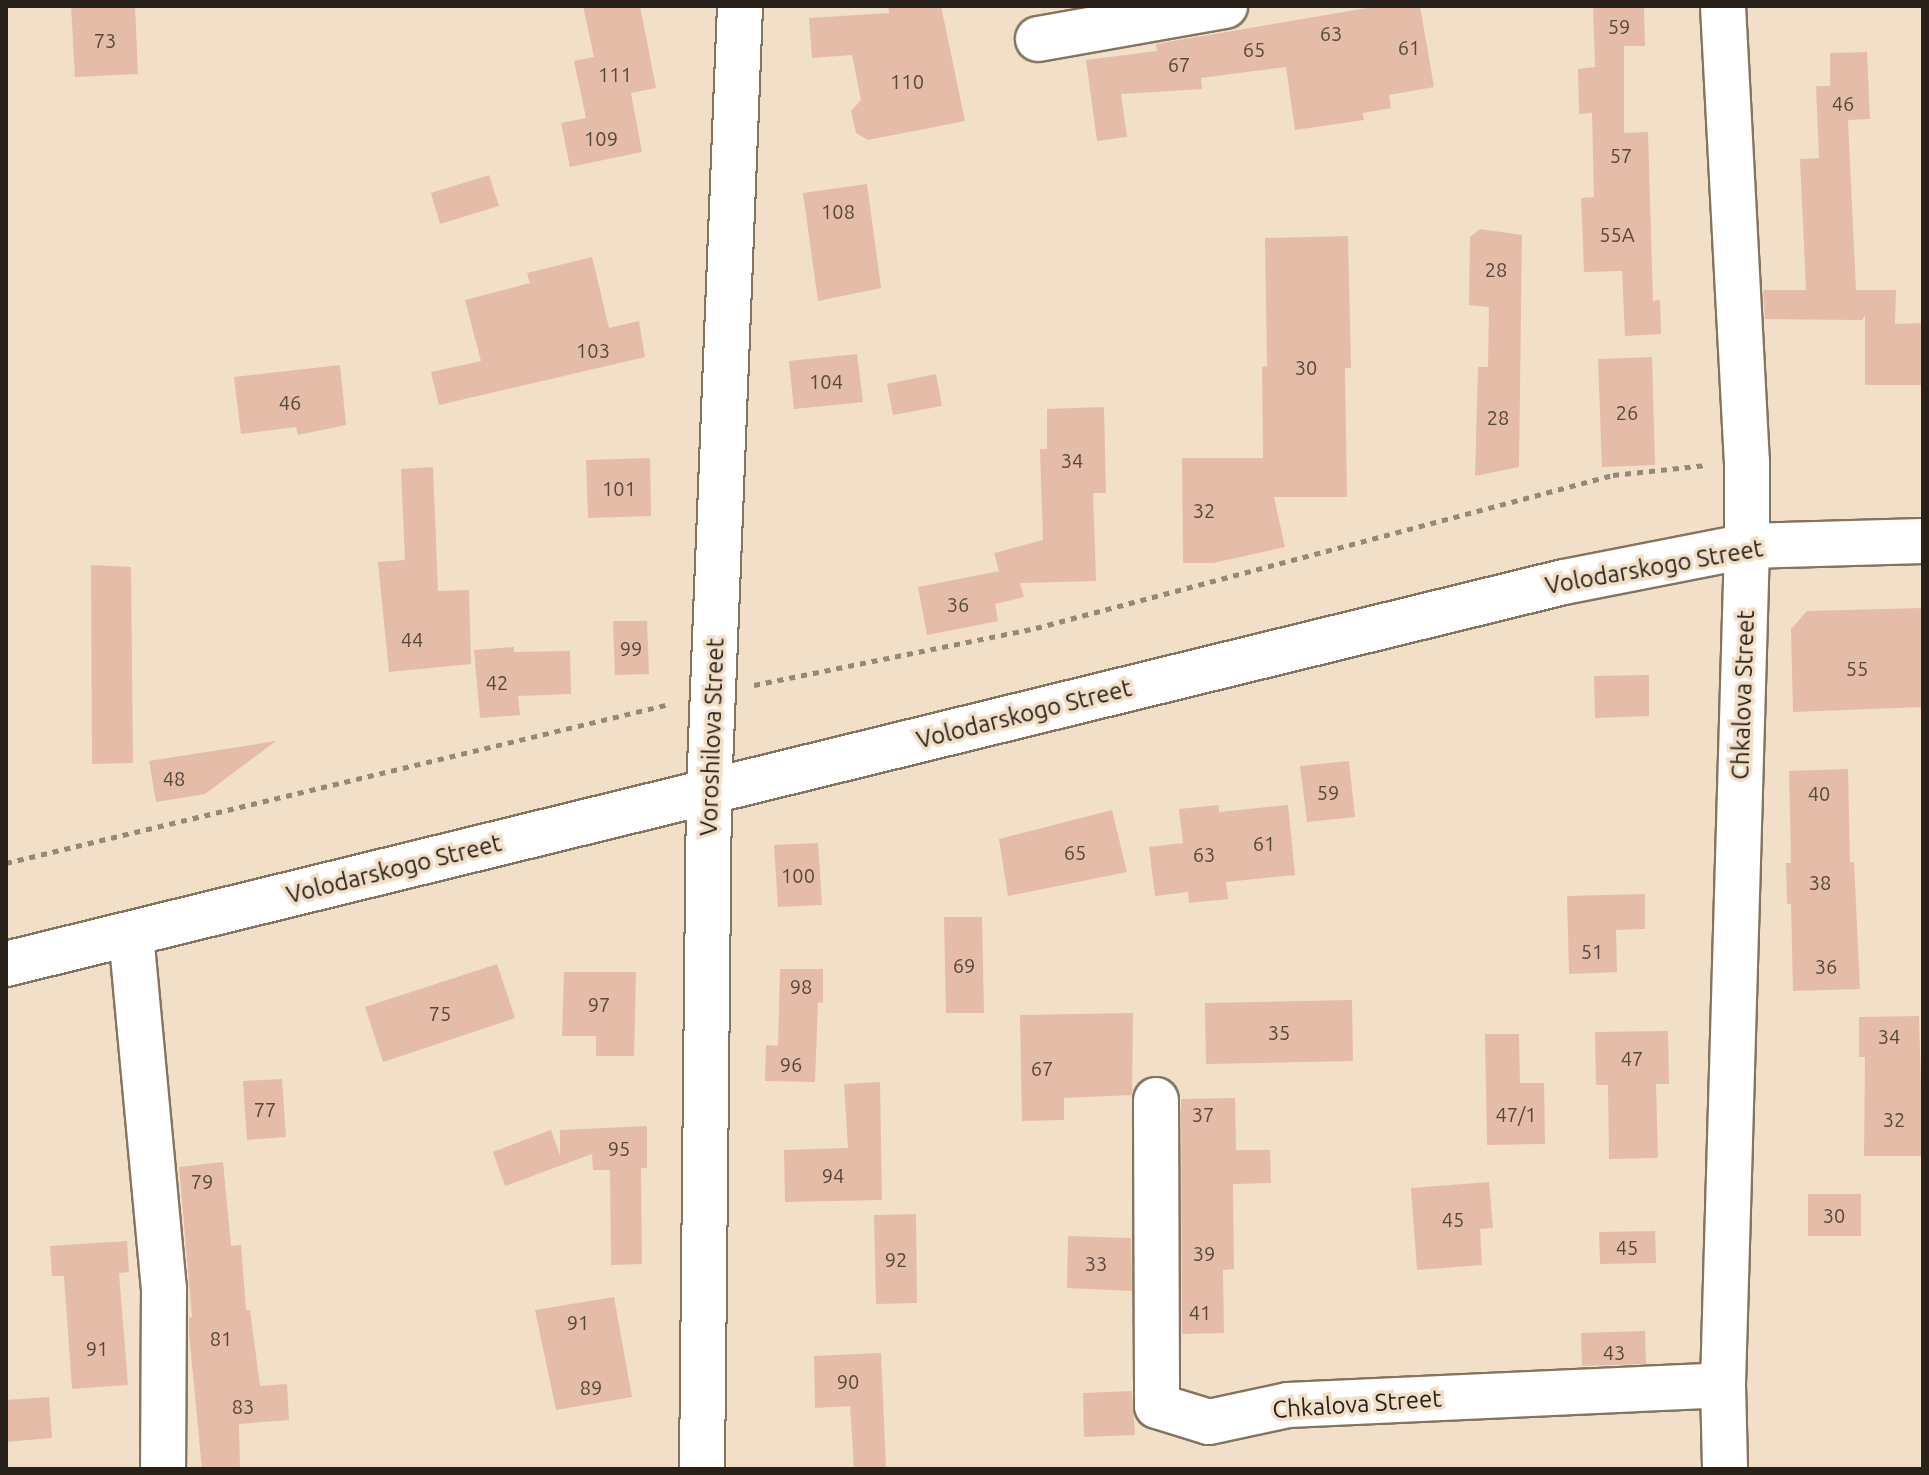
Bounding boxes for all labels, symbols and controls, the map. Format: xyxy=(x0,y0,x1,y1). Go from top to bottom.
house number: 59 xyxy=(1608,14,1630,38)
house number: 63 xyxy=(1320,21,1342,45)
house number: 73 xyxy=(94,28,116,52)
house number: 61 xyxy=(1398,35,1420,59)
house number: 65 xyxy=(1243,37,1265,61)
house number: 67 xyxy=(1168,52,1190,76)
house number: 111 xyxy=(598,62,632,86)
house number: 110 xyxy=(890,69,924,93)
house number: 46 xyxy=(1832,91,1854,115)
house number: 109 xyxy=(584,126,618,150)
house number: 57 xyxy=(1610,143,1632,167)
house number: 108 xyxy=(821,199,855,223)
house number: 55А xyxy=(1599,222,1635,246)
house number: 28 xyxy=(1485,257,1507,281)
house number: 103 xyxy=(576,338,610,362)
house number: 30 xyxy=(1295,355,1317,379)
house number: 104 xyxy=(809,369,843,393)
house number: 46 xyxy=(279,390,301,414)
house number: 26 xyxy=(1616,400,1638,424)
house number: 28 xyxy=(1487,405,1509,429)
house number: 34 xyxy=(1061,448,1083,472)
house number: 101 xyxy=(602,476,636,500)
house number: 32 xyxy=(1193,498,1215,522)
street label: Volodarskogo Street xyxy=(1543,534,1765,600)
house number: 36 xyxy=(947,592,969,616)
street label: Chkalova Street xyxy=(1726,610,1760,780)
house number: 44 xyxy=(401,627,423,651)
house number: 99 xyxy=(620,636,642,660)
street label: Voroshilova Street xyxy=(694,637,730,837)
house number: 55 xyxy=(1846,656,1868,680)
house number: 42 xyxy=(486,670,508,694)
street label: Volodarskogo Street xyxy=(913,673,1135,755)
house number: 48 xyxy=(163,766,185,790)
house number: 59 xyxy=(1317,780,1339,804)
house number: 40 xyxy=(1808,781,1830,805)
street label: Volodarskogo Street xyxy=(283,828,505,910)
house number: 61 xyxy=(1253,831,1275,855)
house number: 65 xyxy=(1064,840,1086,864)
house number: 63 xyxy=(1193,842,1215,866)
house number: 100 xyxy=(781,863,815,887)
house number: 38 xyxy=(1809,870,1831,894)
house number: 51 xyxy=(1581,939,1603,963)
house number: 69 xyxy=(953,953,975,977)
house number: 36 xyxy=(1815,954,1837,978)
house number: 98 xyxy=(790,974,812,998)
house number: 97 xyxy=(588,992,610,1016)
house number: 75 xyxy=(429,1001,451,1025)
house number: 35 xyxy=(1268,1020,1290,1044)
house number: 34 xyxy=(1878,1024,1900,1048)
house number: 47 xyxy=(1621,1046,1643,1070)
house number: 96 xyxy=(780,1052,802,1076)
house number: 67 xyxy=(1031,1056,1053,1080)
house number: 77 xyxy=(254,1097,276,1121)
house number: 37 xyxy=(1192,1102,1214,1126)
house number: 47/1 xyxy=(1495,1102,1537,1126)
house number: 32 xyxy=(1883,1107,1905,1131)
house number: 95 xyxy=(608,1136,630,1160)
house number: 94 xyxy=(822,1163,844,1187)
house number: 79 xyxy=(191,1169,213,1193)
house number: 30 xyxy=(1823,1203,1845,1227)
house number: 45 xyxy=(1442,1207,1464,1231)
house number: 45 xyxy=(1616,1235,1638,1259)
house number: 39 xyxy=(1193,1241,1215,1265)
house number: 92 xyxy=(885,1247,907,1271)
house number: 33 xyxy=(1085,1251,1107,1275)
house number: 41 xyxy=(1189,1300,1211,1324)
house number: 91 xyxy=(567,1310,589,1334)
house number: 81 xyxy=(210,1326,232,1350)
house number: 91 xyxy=(86,1336,108,1360)
house number: 43 xyxy=(1603,1340,1625,1364)
house number: 90 xyxy=(837,1369,859,1393)
house number: 89 xyxy=(580,1375,602,1399)
street label: Chkalova Street xyxy=(1271,1384,1443,1424)
house number: 83 xyxy=(232,1394,254,1418)

